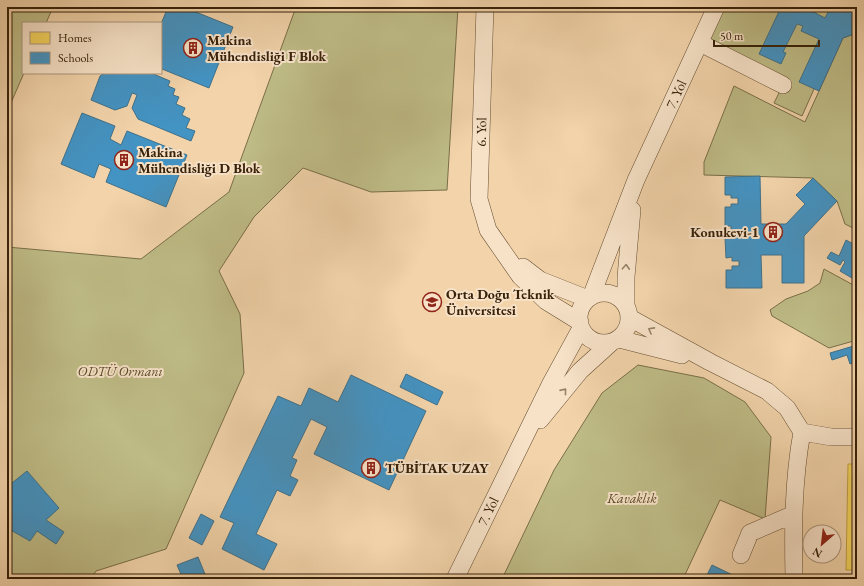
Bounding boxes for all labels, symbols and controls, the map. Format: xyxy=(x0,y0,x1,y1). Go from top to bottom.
legend xyxy=(22,22,162,74)
scale bar xyxy=(714,22,819,48)
text: 50 m xyxy=(720,28,744,44)
text: Homes xyxy=(58,30,92,46)
place label: Makina Mühendisliği F Blok xyxy=(207,31,327,65)
building icon: Makina Mühendisliği F Blok xyxy=(182,37,204,59)
text: Schools xyxy=(58,50,93,66)
street label: 7. Yol xyxy=(662,76,691,111)
street label: 6. Yol xyxy=(472,116,490,147)
place label: Makina Mühendisliği D Blok xyxy=(138,143,261,177)
building icon: Makina Mühendisliği D Blok xyxy=(113,149,135,171)
building icon: Konukevi-1 xyxy=(762,221,784,243)
place label: Konukevi-1 xyxy=(690,223,759,241)
one-way arrow xyxy=(622,264,631,270)
place label: Orta Doğu Teknik Üniversitesi xyxy=(446,285,555,319)
school or university icon: Orta Doğu Teknik Üniversitesi xyxy=(421,291,443,313)
one-way arrow xyxy=(648,327,655,334)
park label: ODTÜ Ormanı xyxy=(77,362,163,380)
one-way arrow xyxy=(559,389,566,396)
building icon: TÜBİTAK UZAY xyxy=(360,457,382,479)
place label: TÜBİTAK UZAY xyxy=(385,459,489,477)
park label: Kavaklık xyxy=(606,489,657,507)
street label: 7. Yol xyxy=(473,493,503,528)
north arrow xyxy=(802,524,842,564)
text: N xyxy=(810,545,825,561)

